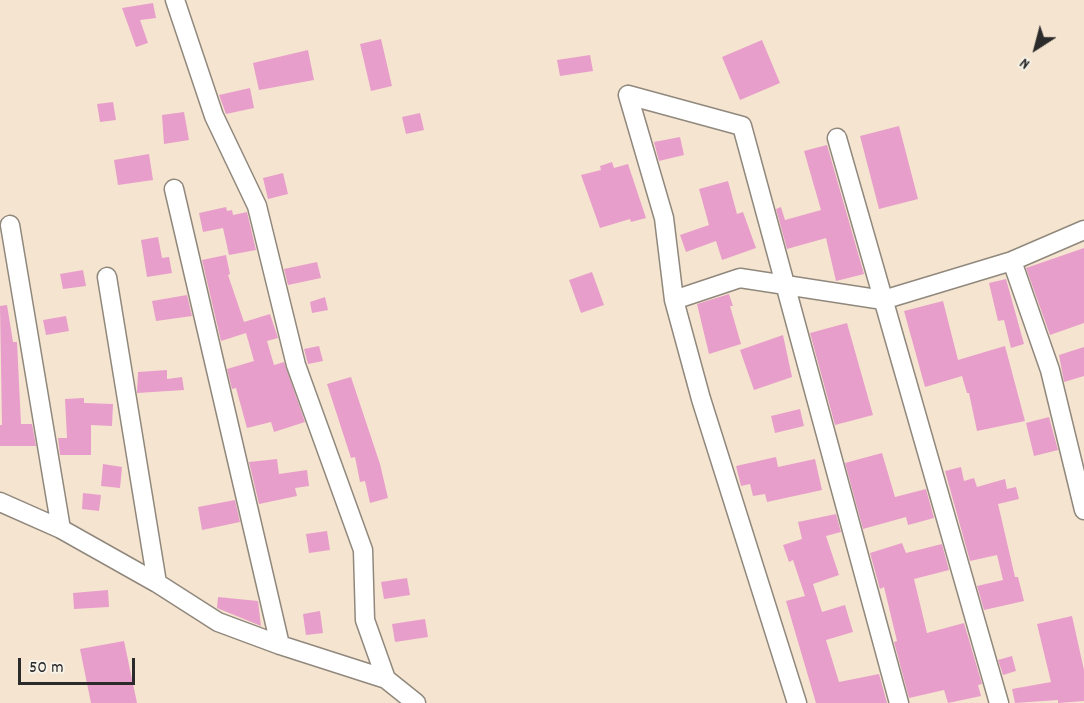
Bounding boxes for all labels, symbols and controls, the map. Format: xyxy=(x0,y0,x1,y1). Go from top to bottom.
north arrow xyxy=(1006,18,1066,78)
text: N xyxy=(1015,51,1035,75)
scale bar xyxy=(21,646,138,684)
text: 50 m xyxy=(29,656,64,681)

